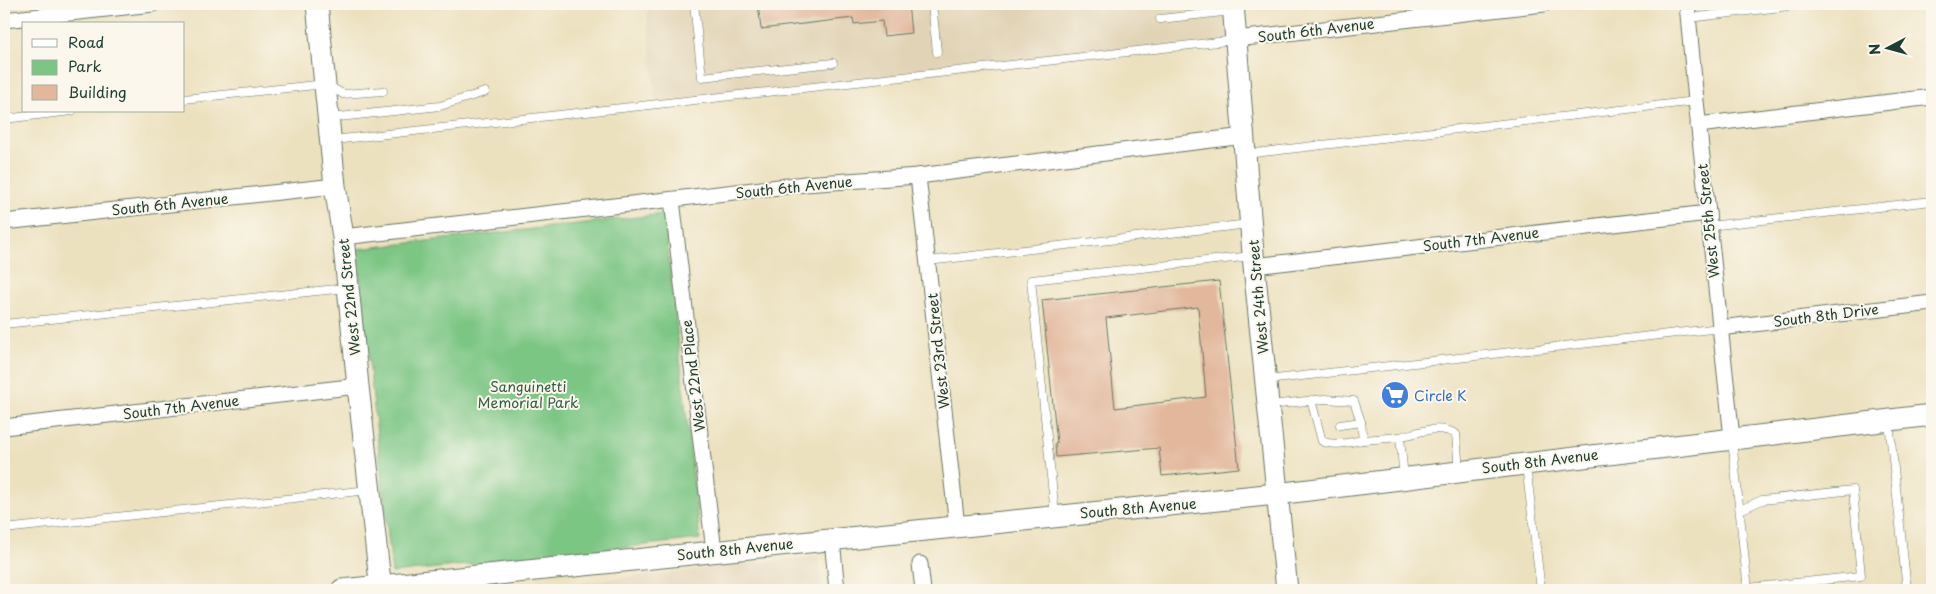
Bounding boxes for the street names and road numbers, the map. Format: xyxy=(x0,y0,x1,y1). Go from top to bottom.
street label: South 6th Avenue xyxy=(1256,12,1376,48)
street label: West 25th Street xyxy=(1692,162,1724,279)
street label: South 6th Avenue xyxy=(735,170,854,204)
street label: South 6th Avenue xyxy=(111,187,230,221)
street label: South 7th Avenue xyxy=(1422,221,1541,257)
street label: West 22nd Street xyxy=(332,237,366,357)
street label: West 24th Street xyxy=(1243,239,1273,355)
street label: West 23rd Street xyxy=(921,292,955,410)
street label: South 8th Drive xyxy=(1772,298,1880,332)
street label: West 22nd Place xyxy=(676,319,710,433)
street label: South 7th Avenue xyxy=(122,389,241,425)
street label: South 8th Avenue xyxy=(1481,443,1600,479)
street label: South 8th Avenue xyxy=(1079,492,1198,524)
street label: South 8th Avenue xyxy=(676,532,795,566)

